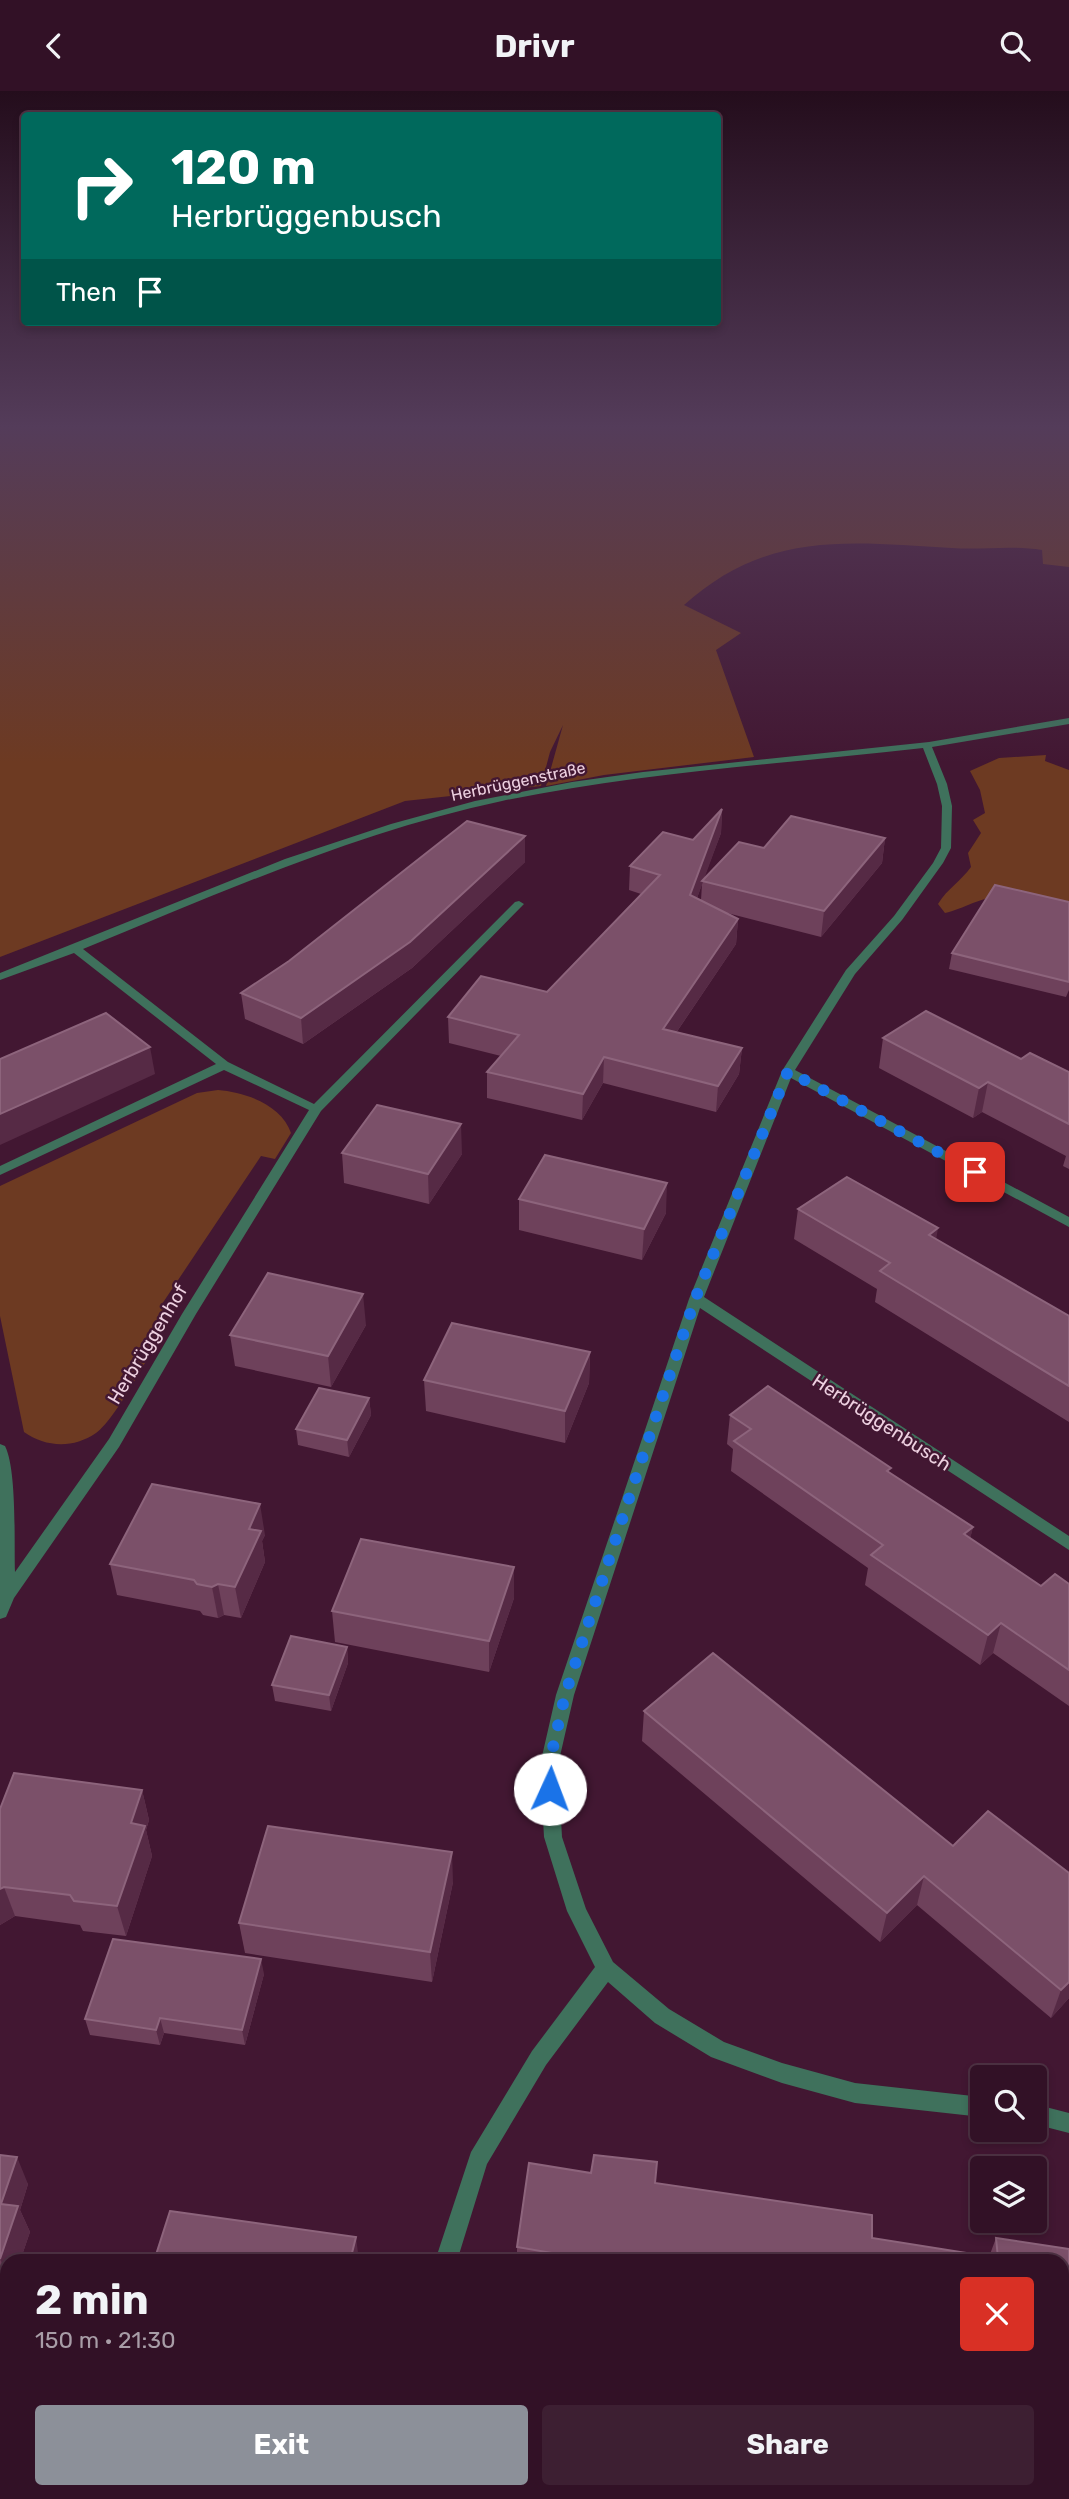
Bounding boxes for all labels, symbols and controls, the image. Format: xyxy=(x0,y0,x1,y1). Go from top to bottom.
icon: back xyxy=(35,27,73,65)
text: Drivr xyxy=(494,27,575,65)
icon: search xyxy=(996,27,1034,65)
text: 120 m xyxy=(171,138,316,196)
icon: right xyxy=(56,140,147,231)
text: Herbrüggenbusch xyxy=(171,197,442,235)
icon: arrive xyxy=(131,273,169,311)
text: Then xyxy=(56,277,117,308)
street label: Herbrüggenstraße xyxy=(449,758,587,805)
pin xyxy=(945,1142,1005,1202)
icon: arrive xyxy=(956,1153,994,1191)
street label: Herbrüggenhof xyxy=(103,1280,193,1408)
street label: Herbrüggenbusch xyxy=(808,1369,955,1476)
position arrow xyxy=(513,1752,587,1826)
map controls xyxy=(970,2065,1047,2233)
button: search xyxy=(970,2065,1047,2142)
button: layers xyxy=(970,2156,1047,2233)
text: 2 min xyxy=(35,2275,149,2325)
button: close xyxy=(960,2277,1034,2351)
text: 150 m · 21:30 xyxy=(35,2326,176,2354)
button: Exit xyxy=(35,2405,528,2485)
button: Share xyxy=(542,2405,1034,2485)

